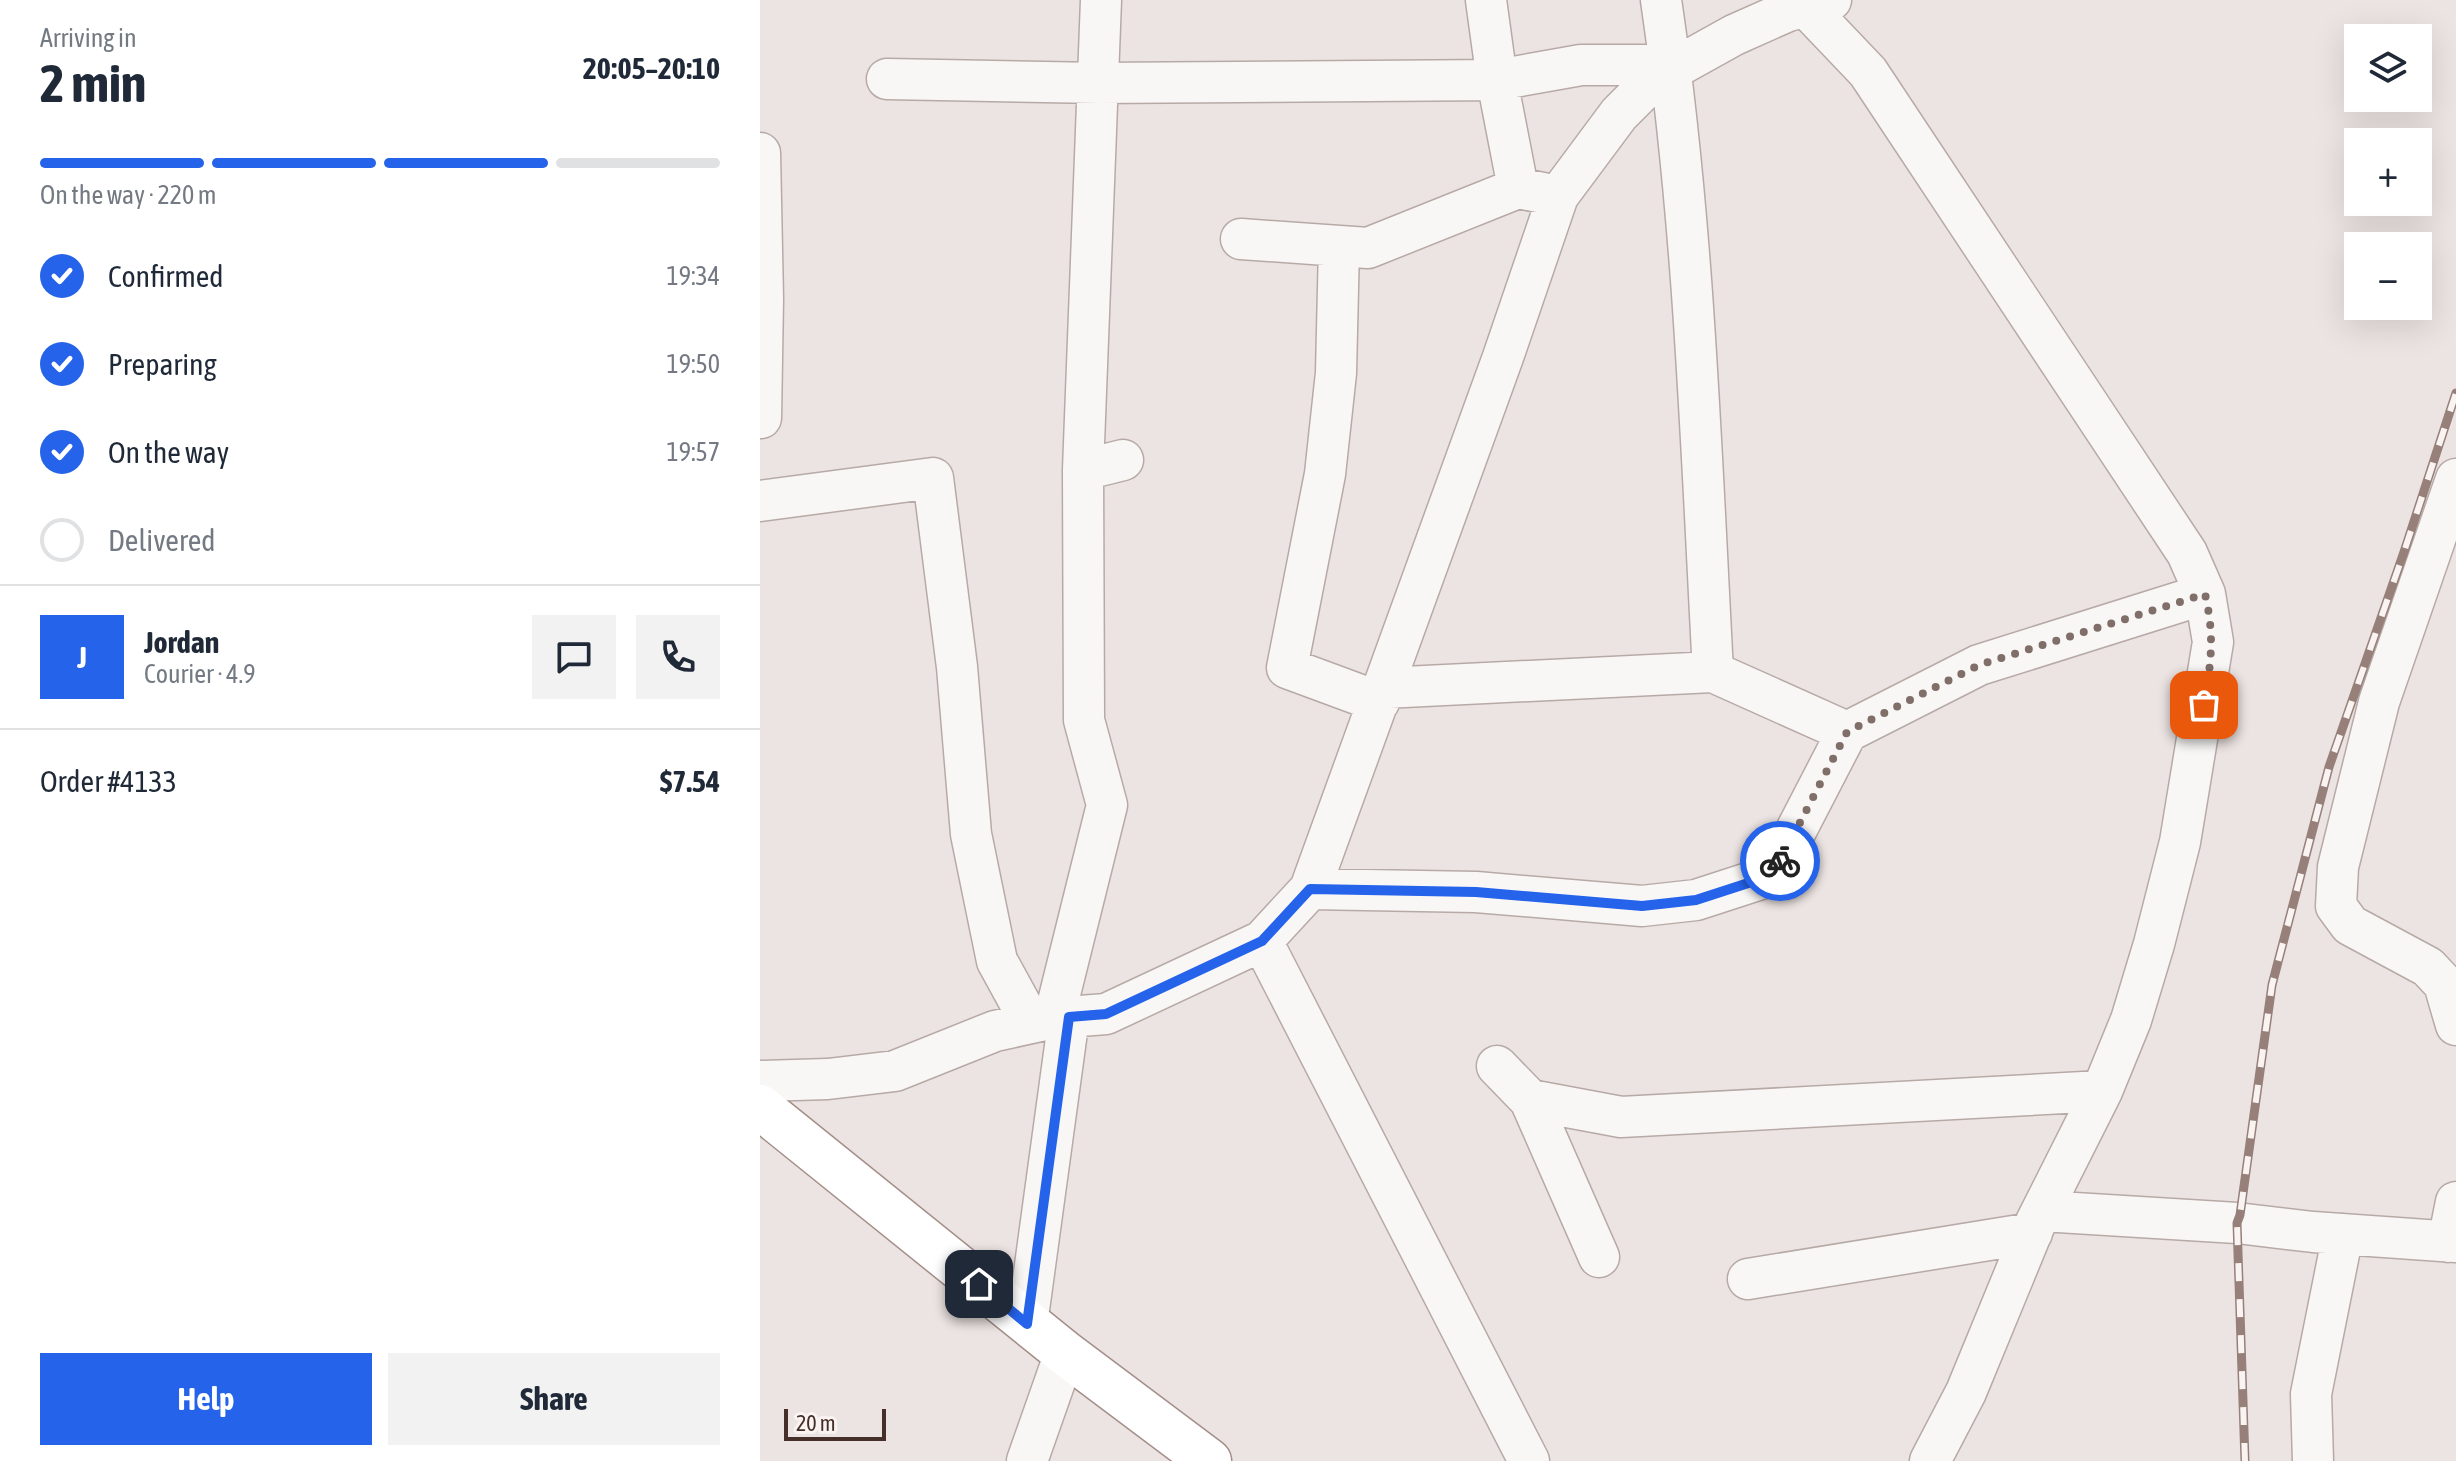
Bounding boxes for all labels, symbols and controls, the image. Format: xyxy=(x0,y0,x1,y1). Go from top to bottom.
text: Arriving in xyxy=(40,23,137,53)
map controls xyxy=(2344,24,2432,320)
button: layers xyxy=(2344,24,2432,112)
text: 20:05–20:10 xyxy=(583,51,720,85)
text: 2 min xyxy=(40,53,146,113)
button: + xyxy=(2344,128,2432,216)
text: On the way · 220 m xyxy=(40,180,217,210)
button: − xyxy=(2344,232,2432,320)
icon: check xyxy=(40,254,84,298)
text: Confirmed xyxy=(108,259,223,293)
text: 19:34 xyxy=(666,261,720,291)
icon: check xyxy=(40,342,84,386)
text: Preparing xyxy=(108,347,217,381)
text: 19:50 xyxy=(666,349,720,379)
icon: check xyxy=(40,430,84,474)
text: On the way xyxy=(108,435,229,469)
text: 19:57 xyxy=(666,437,720,467)
text: Delivered xyxy=(108,523,216,557)
button: chat xyxy=(532,615,616,699)
button: phone xyxy=(636,615,720,699)
text: Jordan xyxy=(144,625,219,659)
text: J xyxy=(77,640,87,674)
text: Courier · 4.9 xyxy=(144,659,255,689)
pin xyxy=(2170,671,2238,739)
icon: bag xyxy=(2182,683,2226,727)
text: Order #4133 xyxy=(40,764,177,798)
text: $7.54 xyxy=(660,764,720,798)
courier xyxy=(1740,821,1820,901)
icon: bike xyxy=(1758,839,1802,883)
pin xyxy=(945,1250,1013,1318)
icon: home xyxy=(957,1262,1001,1306)
button: Help xyxy=(40,1353,372,1445)
button: Share xyxy=(388,1353,720,1445)
scale bar xyxy=(784,1405,886,1441)
text: 20 m xyxy=(796,1410,836,1436)

